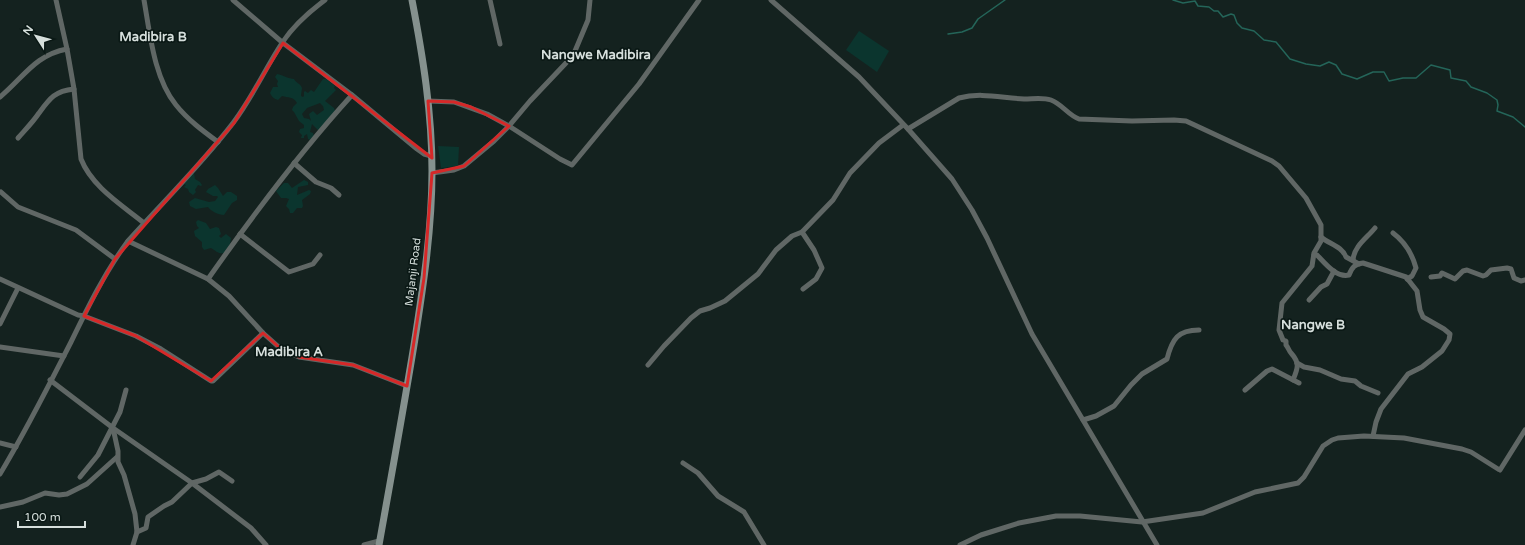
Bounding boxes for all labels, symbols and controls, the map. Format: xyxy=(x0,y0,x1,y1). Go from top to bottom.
north arrow xyxy=(16,16,56,56)
text: N xyxy=(20,23,36,38)
district label: Madibira B xyxy=(119,29,187,45)
district label: Nangwe Madibira xyxy=(541,47,651,63)
street label: Majanji Road xyxy=(402,237,424,307)
district label: Nangwe B xyxy=(1281,317,1345,333)
district label: Madibira A xyxy=(255,344,323,360)
scale bar xyxy=(18,503,85,529)
text: 100 m xyxy=(24,510,61,524)

